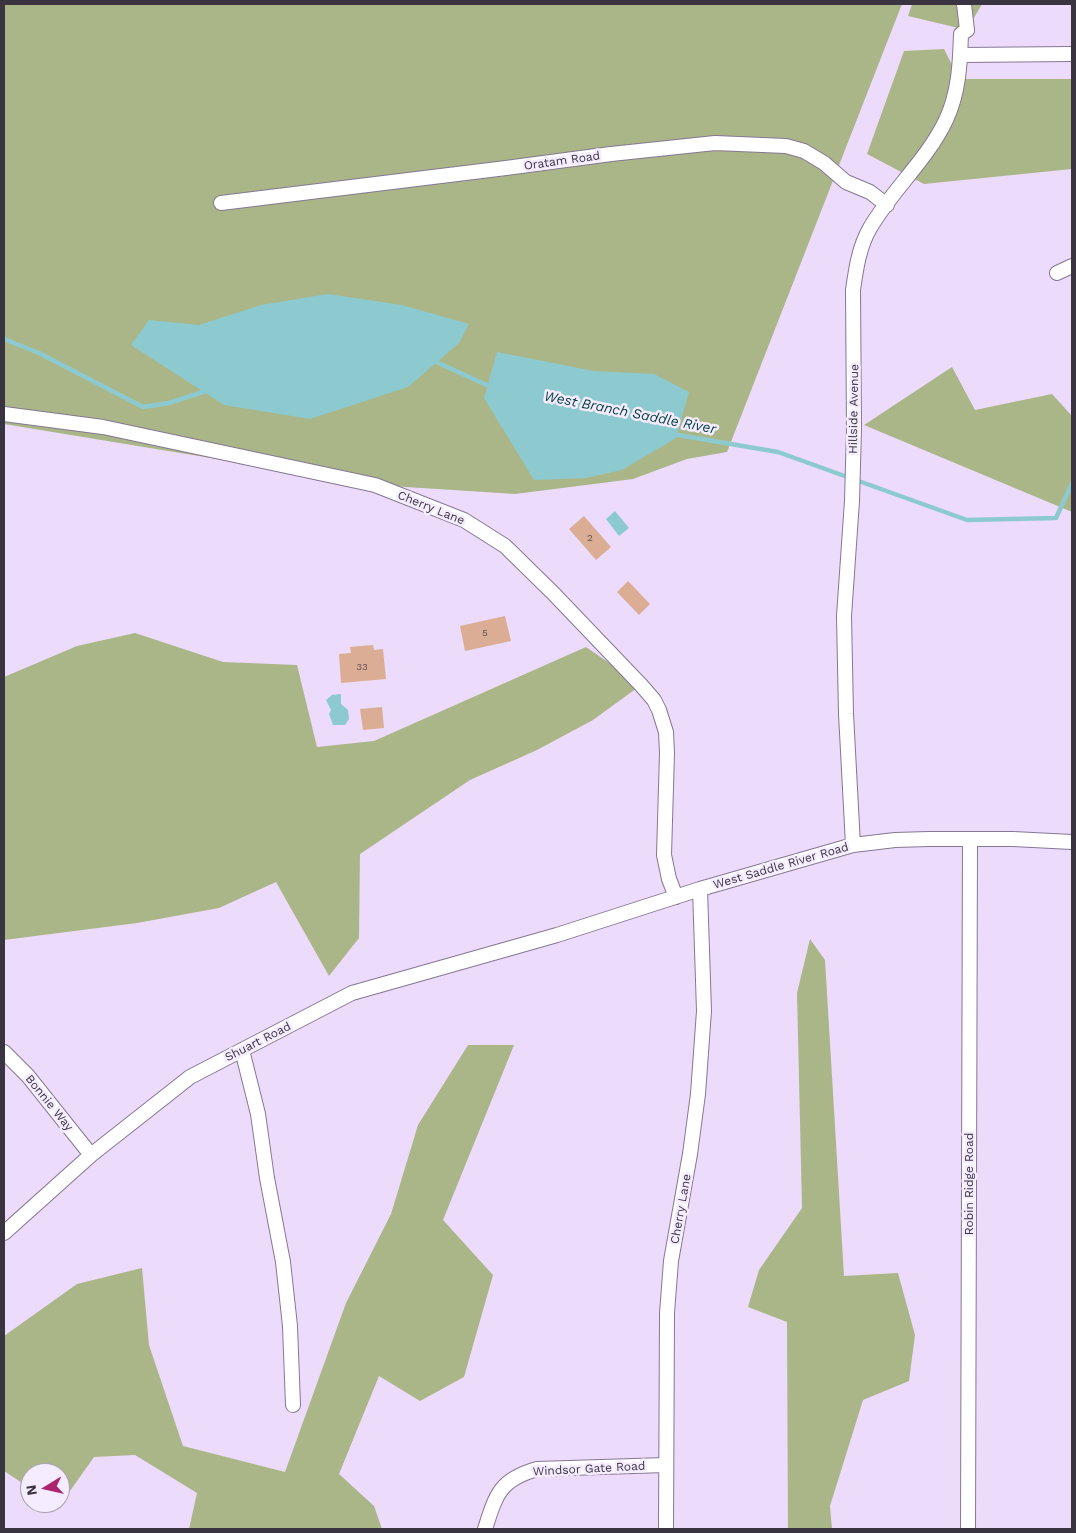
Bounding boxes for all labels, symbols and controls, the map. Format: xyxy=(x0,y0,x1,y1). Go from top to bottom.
street label: Oratam Road xyxy=(523,149,601,173)
street label: Hillside Avenue xyxy=(846,364,862,454)
water label: West Branch Saddle River xyxy=(543,388,717,438)
street label: Cherry Lane xyxy=(395,488,467,528)
house number: 2 xyxy=(587,532,593,544)
house number: 5 xyxy=(482,627,488,639)
house number: 33 xyxy=(356,661,368,673)
street label: West Saddle River Road xyxy=(712,840,850,892)
street label: Shuart Road xyxy=(223,1019,293,1065)
street label: Bonnie Way xyxy=(22,1072,76,1134)
street label: Robin Ridge Road xyxy=(962,1133,976,1235)
street label: Cherry Lane xyxy=(668,1173,694,1245)
street label: Windsor Gate Road xyxy=(532,1459,646,1479)
north arrow xyxy=(20,1463,70,1513)
text: N xyxy=(22,1484,40,1497)

